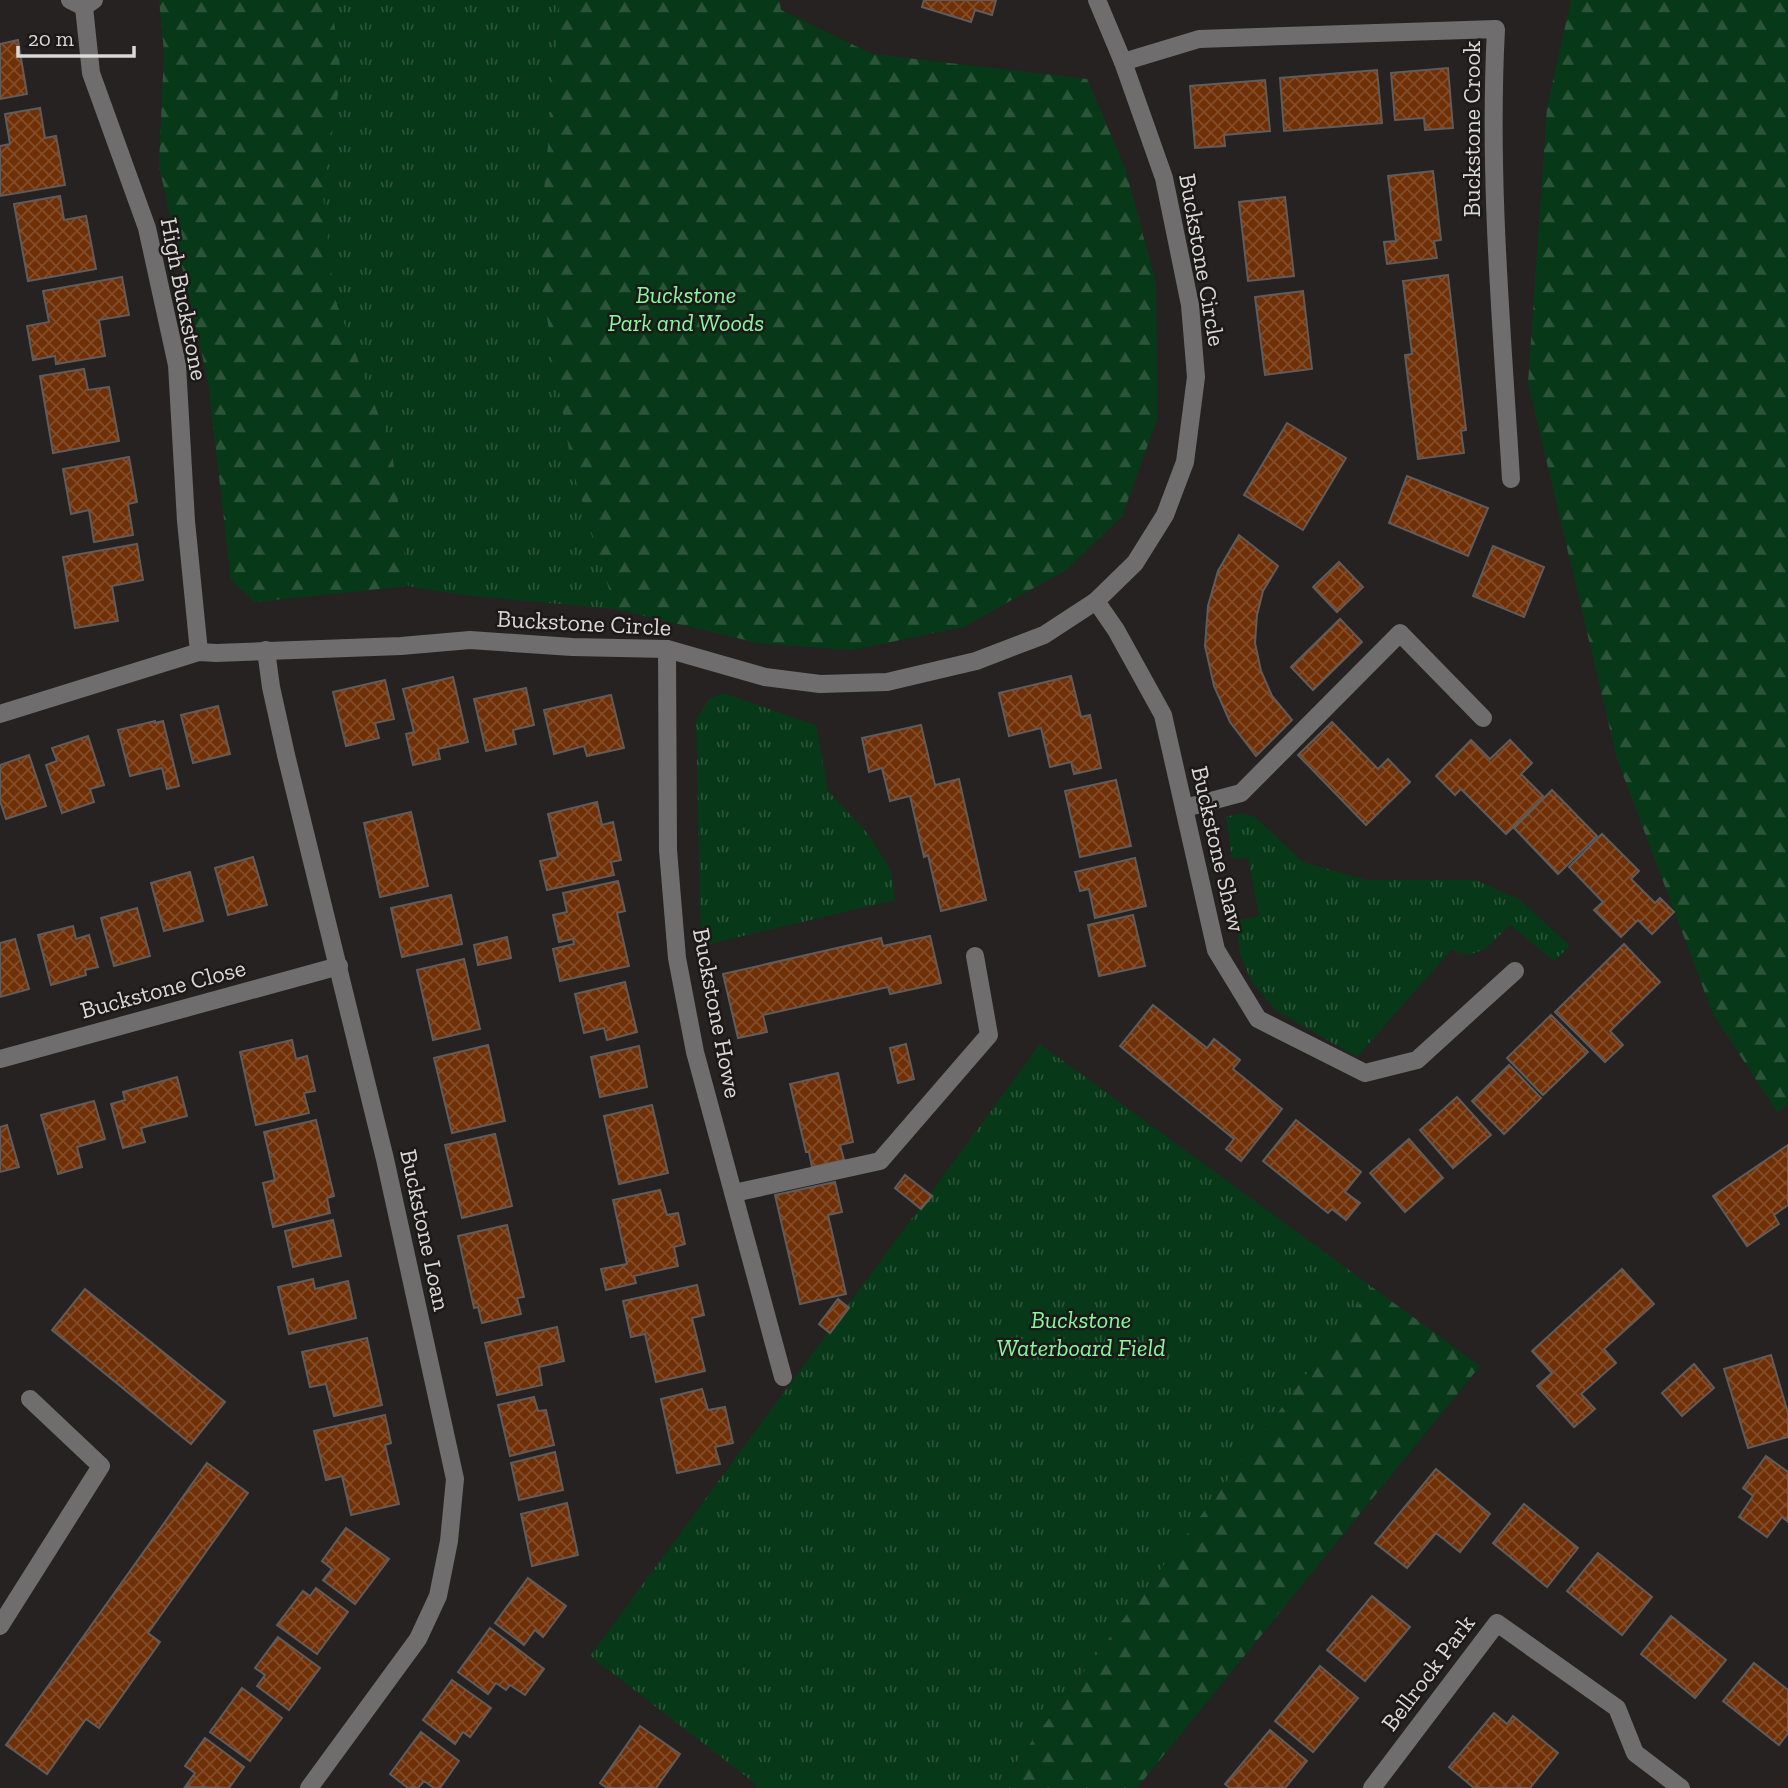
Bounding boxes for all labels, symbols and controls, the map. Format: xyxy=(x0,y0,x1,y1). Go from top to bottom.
scale bar xyxy=(18,14,133,58)
text: 20 m xyxy=(28,26,74,51)
street label: Buckstone Crook xyxy=(1457,40,1486,217)
street label: Buckstone Circle xyxy=(1173,171,1232,349)
street label: High Buckstone xyxy=(155,215,214,383)
park label: Buckstone Park and Woods xyxy=(608,280,764,337)
street label: Buckstone Circle xyxy=(496,603,672,642)
street label: Buckstone Shaw xyxy=(1185,763,1252,935)
street label: Buckstone Howe xyxy=(687,925,748,1100)
street label: Buckstone Close xyxy=(77,953,249,1024)
street label: Buckstone Loan xyxy=(394,1146,457,1314)
park label: Buckstone Waterboard Field xyxy=(997,1305,1165,1362)
street label: Bellrock Park xyxy=(1375,1609,1481,1736)

